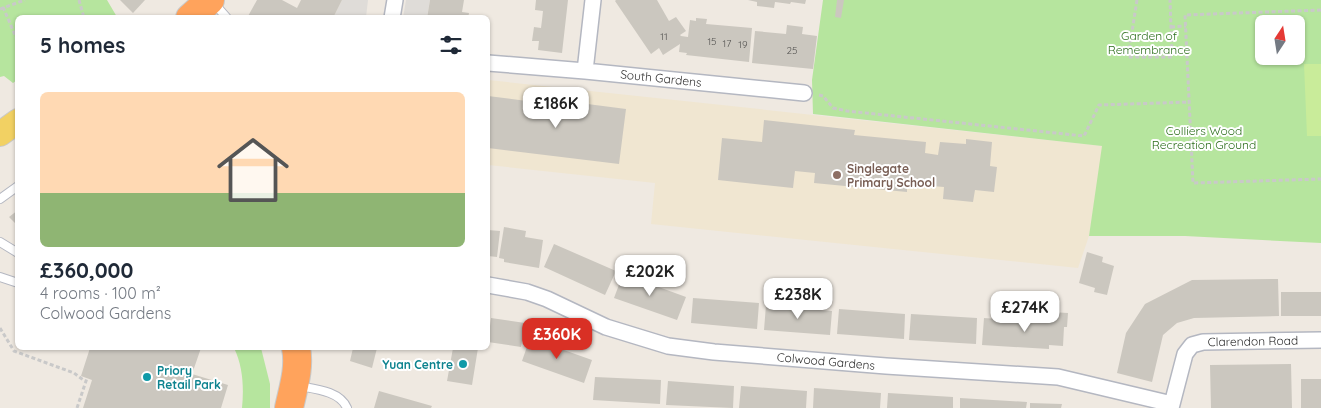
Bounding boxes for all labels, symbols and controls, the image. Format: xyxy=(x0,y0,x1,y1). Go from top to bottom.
north arrow xyxy=(1255,15,1305,65)
map controls xyxy=(1255,15,1305,65)
park label: Garden of Remembrance xyxy=(1108,28,1190,57)
house number: 11 xyxy=(660,30,668,43)
icon: filters xyxy=(437,31,465,59)
text: 5 homes xyxy=(40,32,125,58)
house number: 15 xyxy=(707,35,717,48)
house number: 17 xyxy=(723,37,731,50)
house number: 19 xyxy=(738,38,748,51)
house number: 25 xyxy=(787,44,798,57)
street label: South Gardens xyxy=(620,66,703,90)
pin: £186K xyxy=(521,86,591,129)
text: £186K xyxy=(534,93,578,113)
park label: Colliers Wood Recreation Ground xyxy=(1152,123,1256,152)
icon: home xyxy=(208,125,298,215)
place label: Singlegate Primary School xyxy=(847,161,935,190)
marker: Singlegate Primary School xyxy=(831,169,843,181)
pin: £202K xyxy=(615,254,685,297)
text: £360,000 xyxy=(40,257,133,283)
text: £202K xyxy=(626,261,674,281)
pin: £238K xyxy=(763,278,833,320)
text: 4 rooms · 100 m² xyxy=(40,283,161,303)
text: £238K xyxy=(775,284,821,304)
pin: £274K xyxy=(990,290,1060,333)
text: £274K xyxy=(1001,297,1049,317)
text: Colwood Gardens xyxy=(40,303,171,323)
pin: £360K xyxy=(522,318,592,360)
text: £360K xyxy=(533,324,581,344)
street label: Clarendon Road xyxy=(1208,333,1298,349)
street label: Colwood Gardens xyxy=(776,349,876,373)
place label: Yuan Centre xyxy=(382,357,453,372)
marker: Yuan Centre xyxy=(457,358,469,370)
place label: Priory Retail Park xyxy=(157,363,221,392)
marker: Priory Retail Park xyxy=(141,371,153,383)

